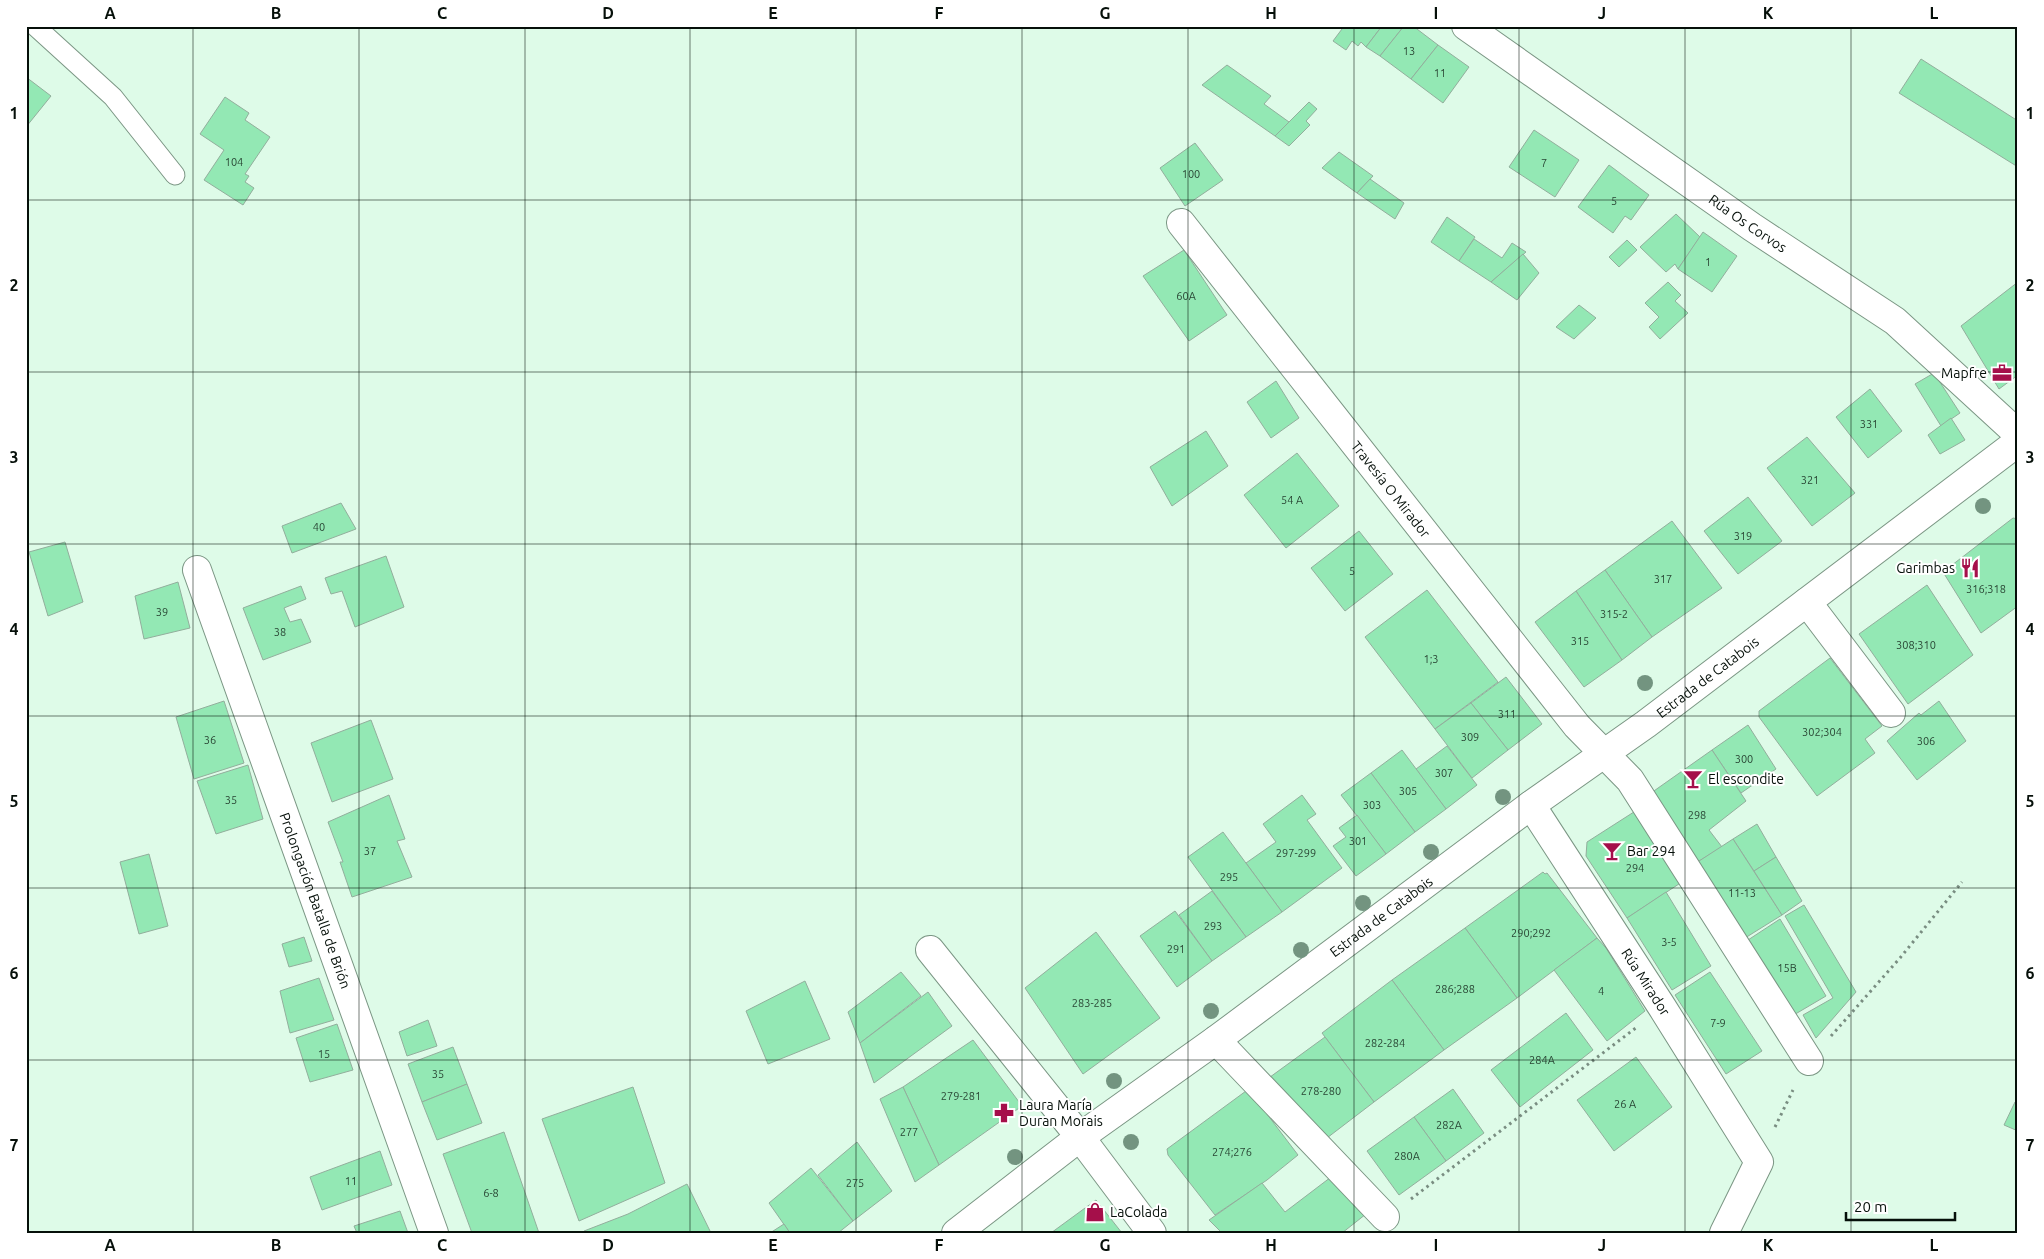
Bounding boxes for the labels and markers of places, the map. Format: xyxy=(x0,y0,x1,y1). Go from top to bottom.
office icon: Mapfre xyxy=(1991,362,2013,384)
place label: Mapfre xyxy=(1941,365,1987,381)
restaurant icon: Garimbas xyxy=(1959,557,1981,579)
place label: Garimbas xyxy=(1896,560,1955,576)
bar icon: El escondite xyxy=(1682,768,1704,790)
place label: El escondite xyxy=(1708,771,1784,787)
bar icon: Bar 294 xyxy=(1601,840,1623,862)
place label: Bar 294 xyxy=(1627,843,1675,859)
place label: Laura María Duran Morais xyxy=(1019,1097,1103,1129)
pharmacy icon: Laura María Duran Morais xyxy=(993,1102,1015,1124)
shop icon: LaColada xyxy=(1084,1201,1106,1223)
place label: LaColada xyxy=(1110,1204,1167,1220)

